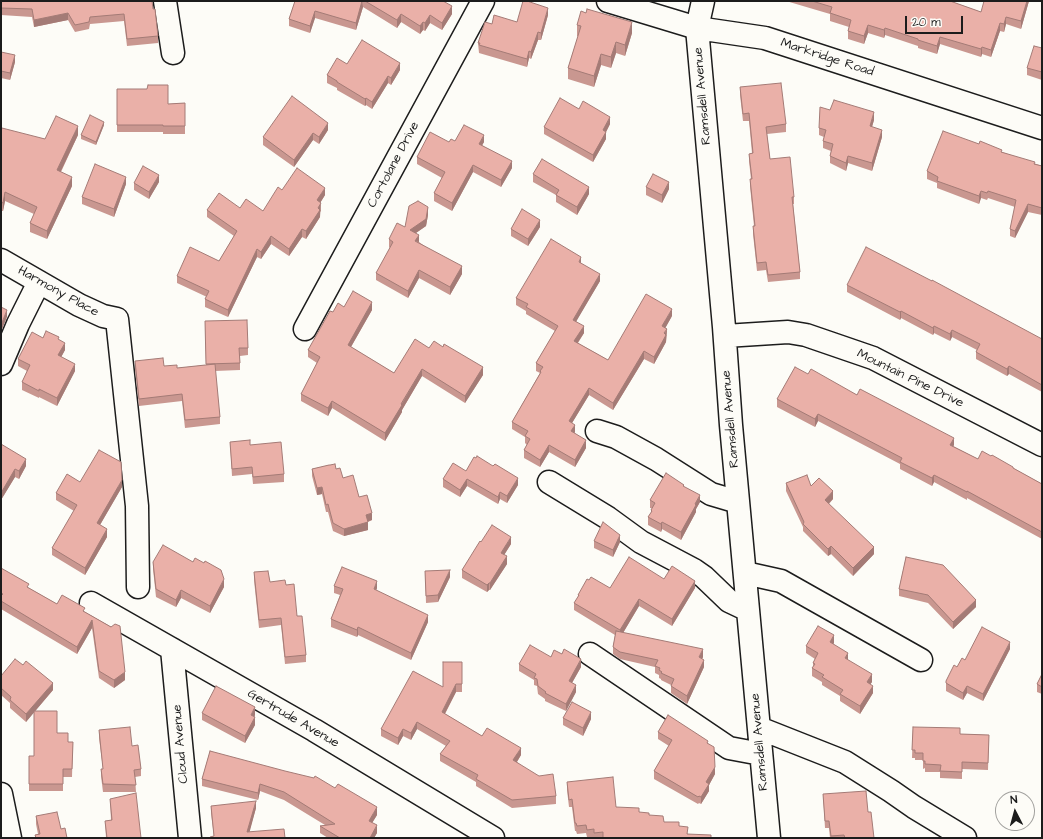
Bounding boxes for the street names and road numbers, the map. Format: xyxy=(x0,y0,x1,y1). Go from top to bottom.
street label: Markridge Road xyxy=(778,36,876,80)
street label: Ramsdell Avenue xyxy=(691,47,715,145)
street label: Cortolane Drive xyxy=(365,119,423,211)
street label: Harmony Place xyxy=(15,263,101,321)
street label: Mountain Pine Drive xyxy=(854,346,966,412)
street label: Ramsdell Avenue xyxy=(719,370,743,468)
street label: Gertrude Avenue xyxy=(244,686,342,752)
street label: Ramsdell Avenue xyxy=(748,693,772,791)
street label: Cloud Avenue xyxy=(170,704,192,784)

